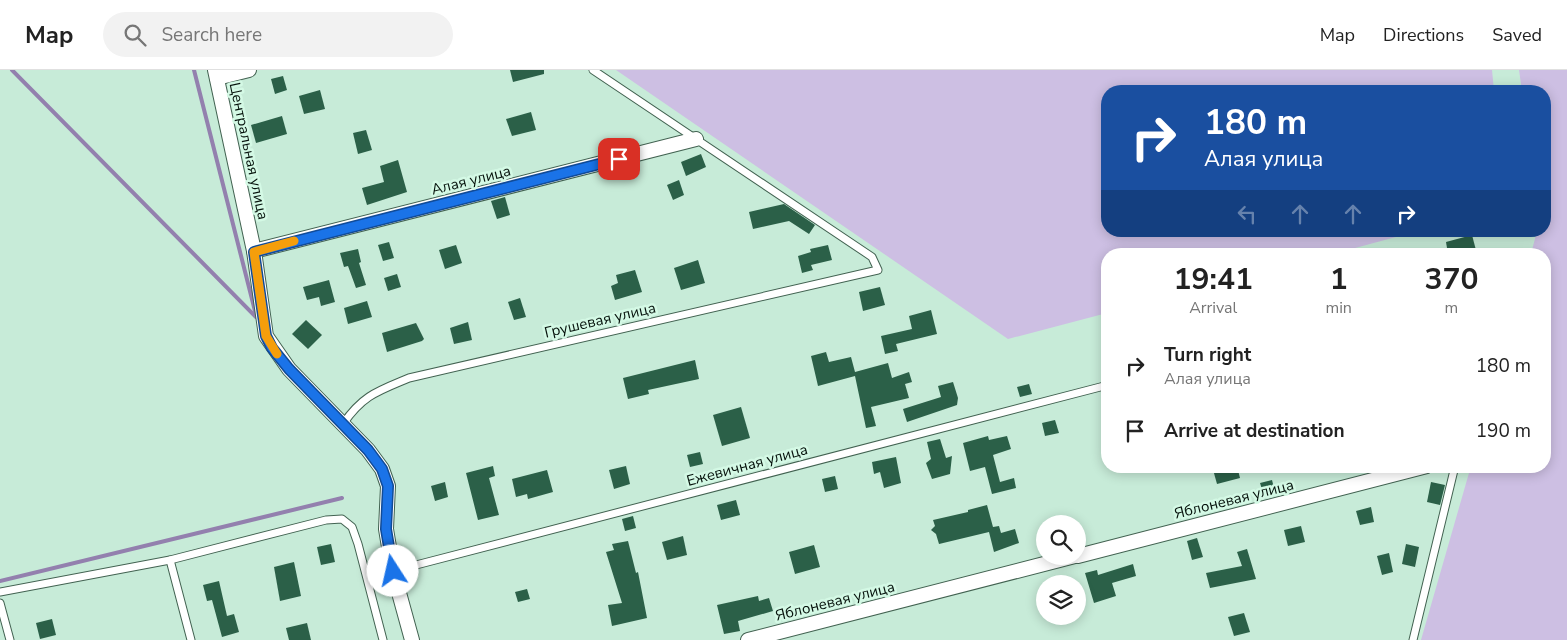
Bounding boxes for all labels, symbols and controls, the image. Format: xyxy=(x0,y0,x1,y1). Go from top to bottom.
search box xyxy=(103,12,453,57)
text: Map xyxy=(25,19,73,51)
icon: search xyxy=(121,21,149,49)
text: Search here xyxy=(161,22,262,48)
text: Map xyxy=(1320,23,1355,47)
text: Directions xyxy=(1383,23,1464,47)
text: Saved xyxy=(1492,23,1542,47)
street label: Центральная улица xyxy=(225,81,273,221)
text: 180 m xyxy=(1204,99,1307,146)
icon: right xyxy=(1121,105,1186,170)
pin xyxy=(598,138,640,180)
text: Алая улица xyxy=(1204,144,1323,174)
icon: arrive xyxy=(605,145,633,173)
street label: Алая улица xyxy=(429,160,513,200)
icon: left xyxy=(1233,200,1261,228)
icon: ahead xyxy=(1286,200,1314,228)
icon: ahead xyxy=(1339,200,1367,228)
icon: right xyxy=(1392,200,1420,228)
text: 19:41 xyxy=(1174,259,1253,300)
text: 1 xyxy=(1330,259,1348,300)
text: 370 xyxy=(1424,259,1478,300)
street label: Грушевая улица xyxy=(542,297,658,343)
text: Arrival xyxy=(1189,297,1237,319)
text: min xyxy=(1325,297,1352,319)
text: m xyxy=(1445,297,1458,319)
text: Turn right xyxy=(1164,342,1251,368)
icon: right xyxy=(1121,352,1149,380)
text: 180 m xyxy=(1476,353,1531,379)
text: Алая улица xyxy=(1164,368,1251,390)
icon: arrive xyxy=(1121,417,1149,445)
text: Arrive at destination xyxy=(1164,418,1345,444)
text: 190 m xyxy=(1476,418,1531,444)
street label: Ежевичная улица xyxy=(684,439,810,491)
street label: Яблоневая улица xyxy=(1172,474,1296,524)
map controls xyxy=(1036,515,1086,625)
button: search xyxy=(1036,515,1086,565)
position arrow xyxy=(366,544,418,596)
button: layers xyxy=(1036,575,1086,625)
street label: Яблоневая улица xyxy=(773,576,897,626)

